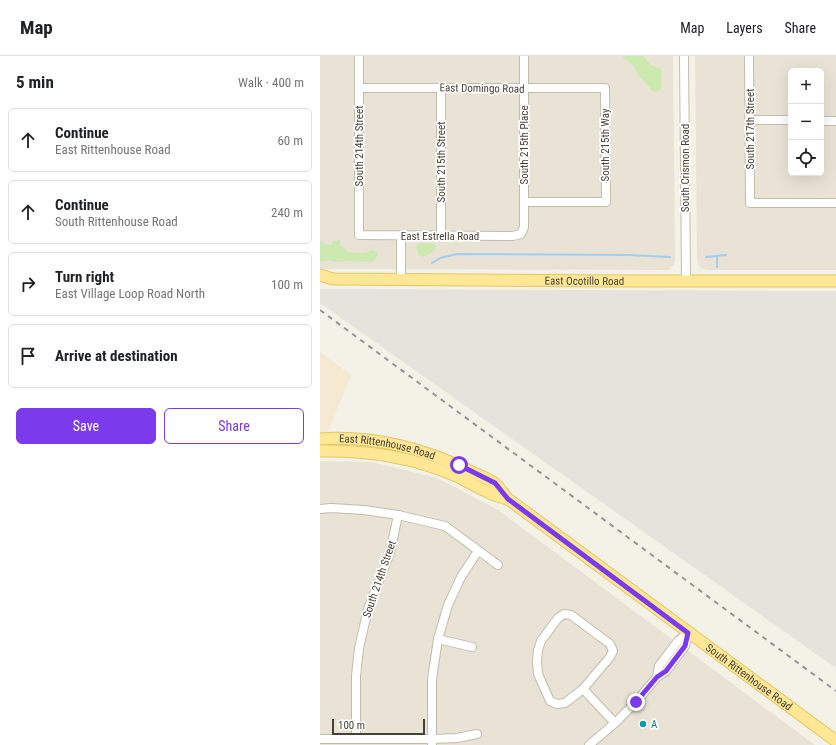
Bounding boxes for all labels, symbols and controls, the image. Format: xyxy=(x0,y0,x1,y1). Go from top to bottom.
text: Map xyxy=(20,16,53,39)
text: Map xyxy=(680,20,704,36)
text: Layers xyxy=(726,20,763,36)
text: Share xyxy=(785,20,816,36)
map controls xyxy=(788,68,824,176)
button: + xyxy=(788,68,824,104)
text: 5 min xyxy=(16,72,54,92)
text: Walk · 400 m xyxy=(238,75,304,90)
street label: East Domingo Road xyxy=(439,81,525,96)
street label: South 217th Street xyxy=(744,89,757,169)
button: − xyxy=(788,104,824,140)
street label: South 215th Place xyxy=(518,105,531,185)
street label: South 214th Street xyxy=(353,106,366,186)
street label: South 215th Way xyxy=(599,108,612,182)
street label: South 215th Street xyxy=(435,122,448,202)
text: Continue xyxy=(55,124,109,142)
street label: South Crismon Road xyxy=(679,124,692,212)
icon: ahead xyxy=(17,129,39,151)
text: 60 m xyxy=(277,133,303,148)
button: locate xyxy=(788,140,824,176)
text: East Rittenhouse Road xyxy=(55,142,171,157)
text: Continue xyxy=(55,196,109,214)
icon: ahead xyxy=(17,201,39,223)
text: 240 m xyxy=(271,205,303,220)
text: South Rittenhouse Road xyxy=(55,214,178,229)
street label: East Estrella Road xyxy=(401,230,479,243)
text: Turn right xyxy=(55,268,114,286)
icon: right xyxy=(17,273,39,295)
street label: East Ocotillo Road xyxy=(544,275,624,288)
text: 100 m xyxy=(271,277,303,292)
text: East Village Loop Road North xyxy=(55,286,205,301)
icon: arrive xyxy=(17,345,39,367)
text: Arrive at destination xyxy=(55,347,178,365)
button: Save xyxy=(16,408,156,444)
button: Share xyxy=(164,408,304,444)
street label: East Rittenhouse Road xyxy=(339,432,437,463)
route start xyxy=(450,456,468,474)
street label: South 214th Street xyxy=(360,539,399,619)
street label: South Rittenhouse Road xyxy=(703,641,795,713)
route end xyxy=(627,693,645,711)
scale bar xyxy=(332,717,425,736)
place label: A xyxy=(651,718,658,731)
text: 100 m xyxy=(338,719,365,732)
marker: A xyxy=(638,719,648,729)

